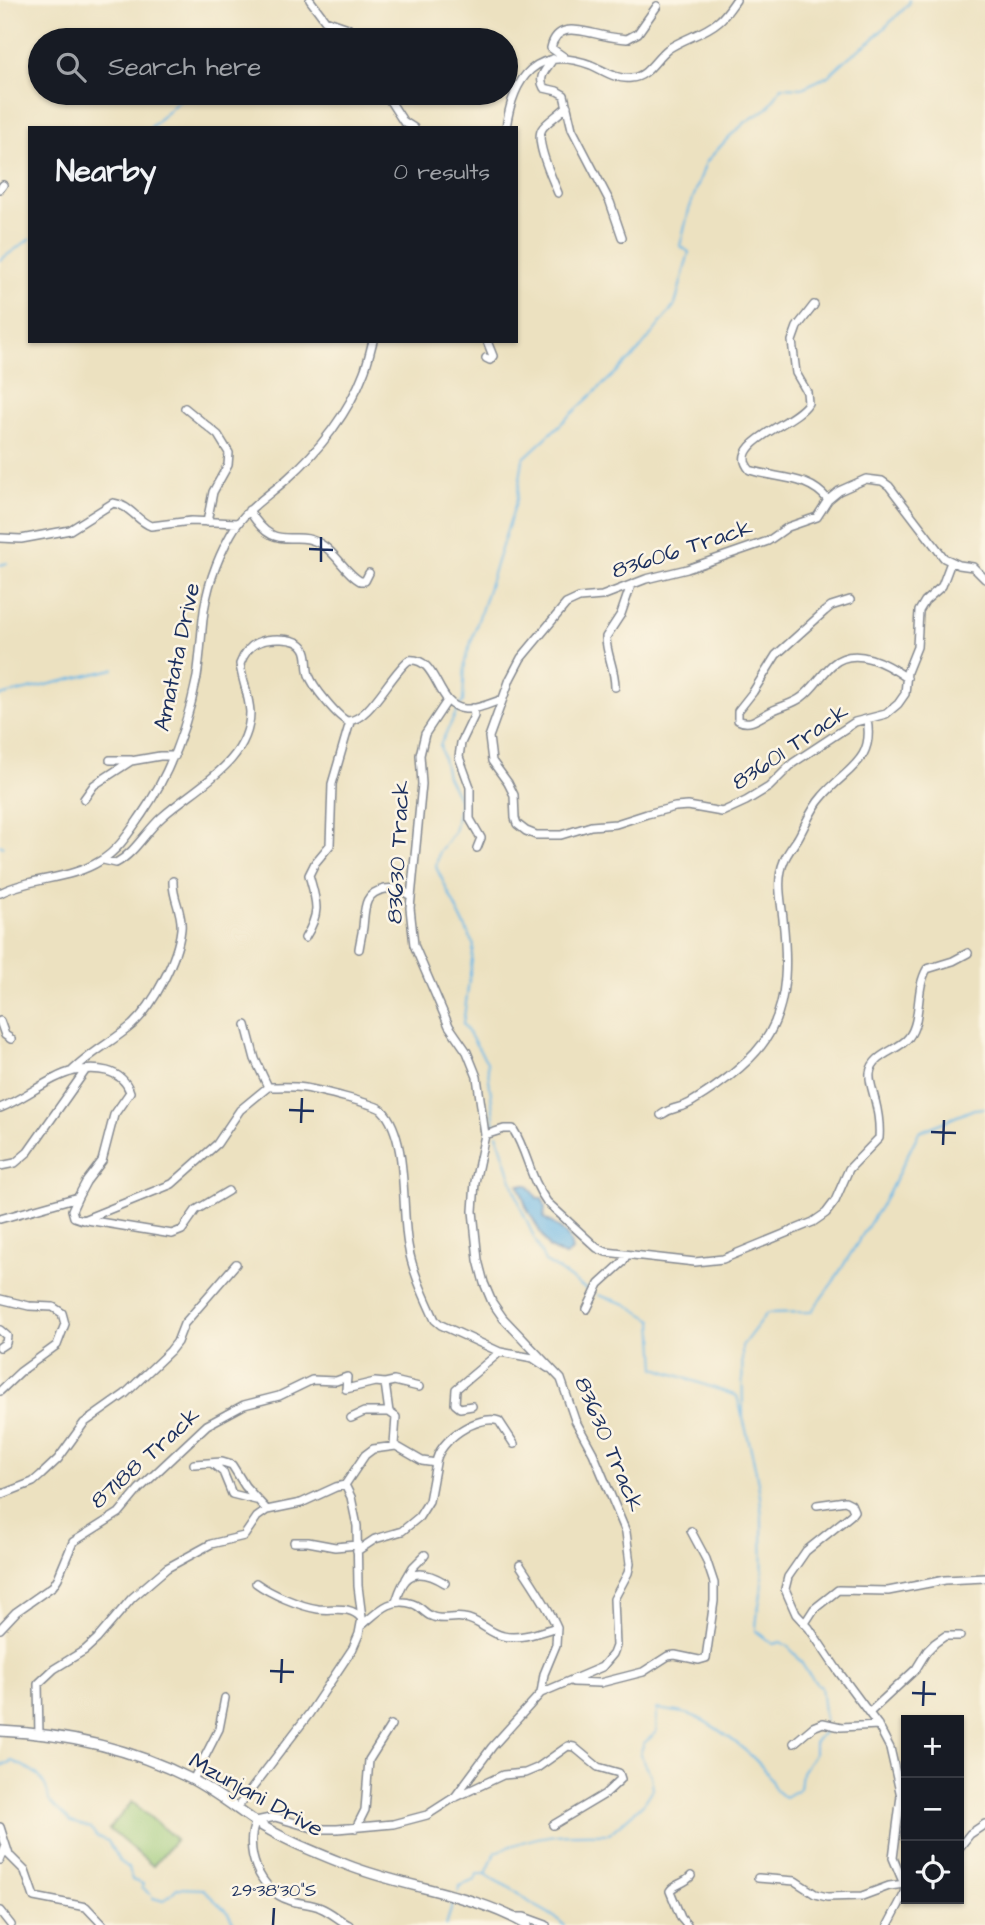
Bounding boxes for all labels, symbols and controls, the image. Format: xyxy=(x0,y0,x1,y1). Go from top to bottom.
search box xyxy=(28,28,518,105)
icon: search xyxy=(52,48,90,86)
text: Search here xyxy=(108,49,261,85)
text: Nearby xyxy=(56,151,156,193)
text: 0 results xyxy=(393,156,490,188)
street label: 83606 Track xyxy=(607,511,757,587)
street label: Amatata Drive xyxy=(146,580,208,734)
street label: 83601 Track xyxy=(725,696,855,798)
street label: 83630 Track xyxy=(378,779,418,925)
street label: 83630 Track xyxy=(566,1372,652,1516)
street label: 87188 Track xyxy=(83,1400,207,1516)
map controls xyxy=(901,1715,964,1904)
button: + xyxy=(901,1715,964,1778)
street label: Mzunjani Drive xyxy=(183,1745,329,1845)
button: − xyxy=(901,1778,964,1841)
button: locate xyxy=(901,1841,964,1904)
text: 29°38'30"S xyxy=(232,1878,316,1903)

